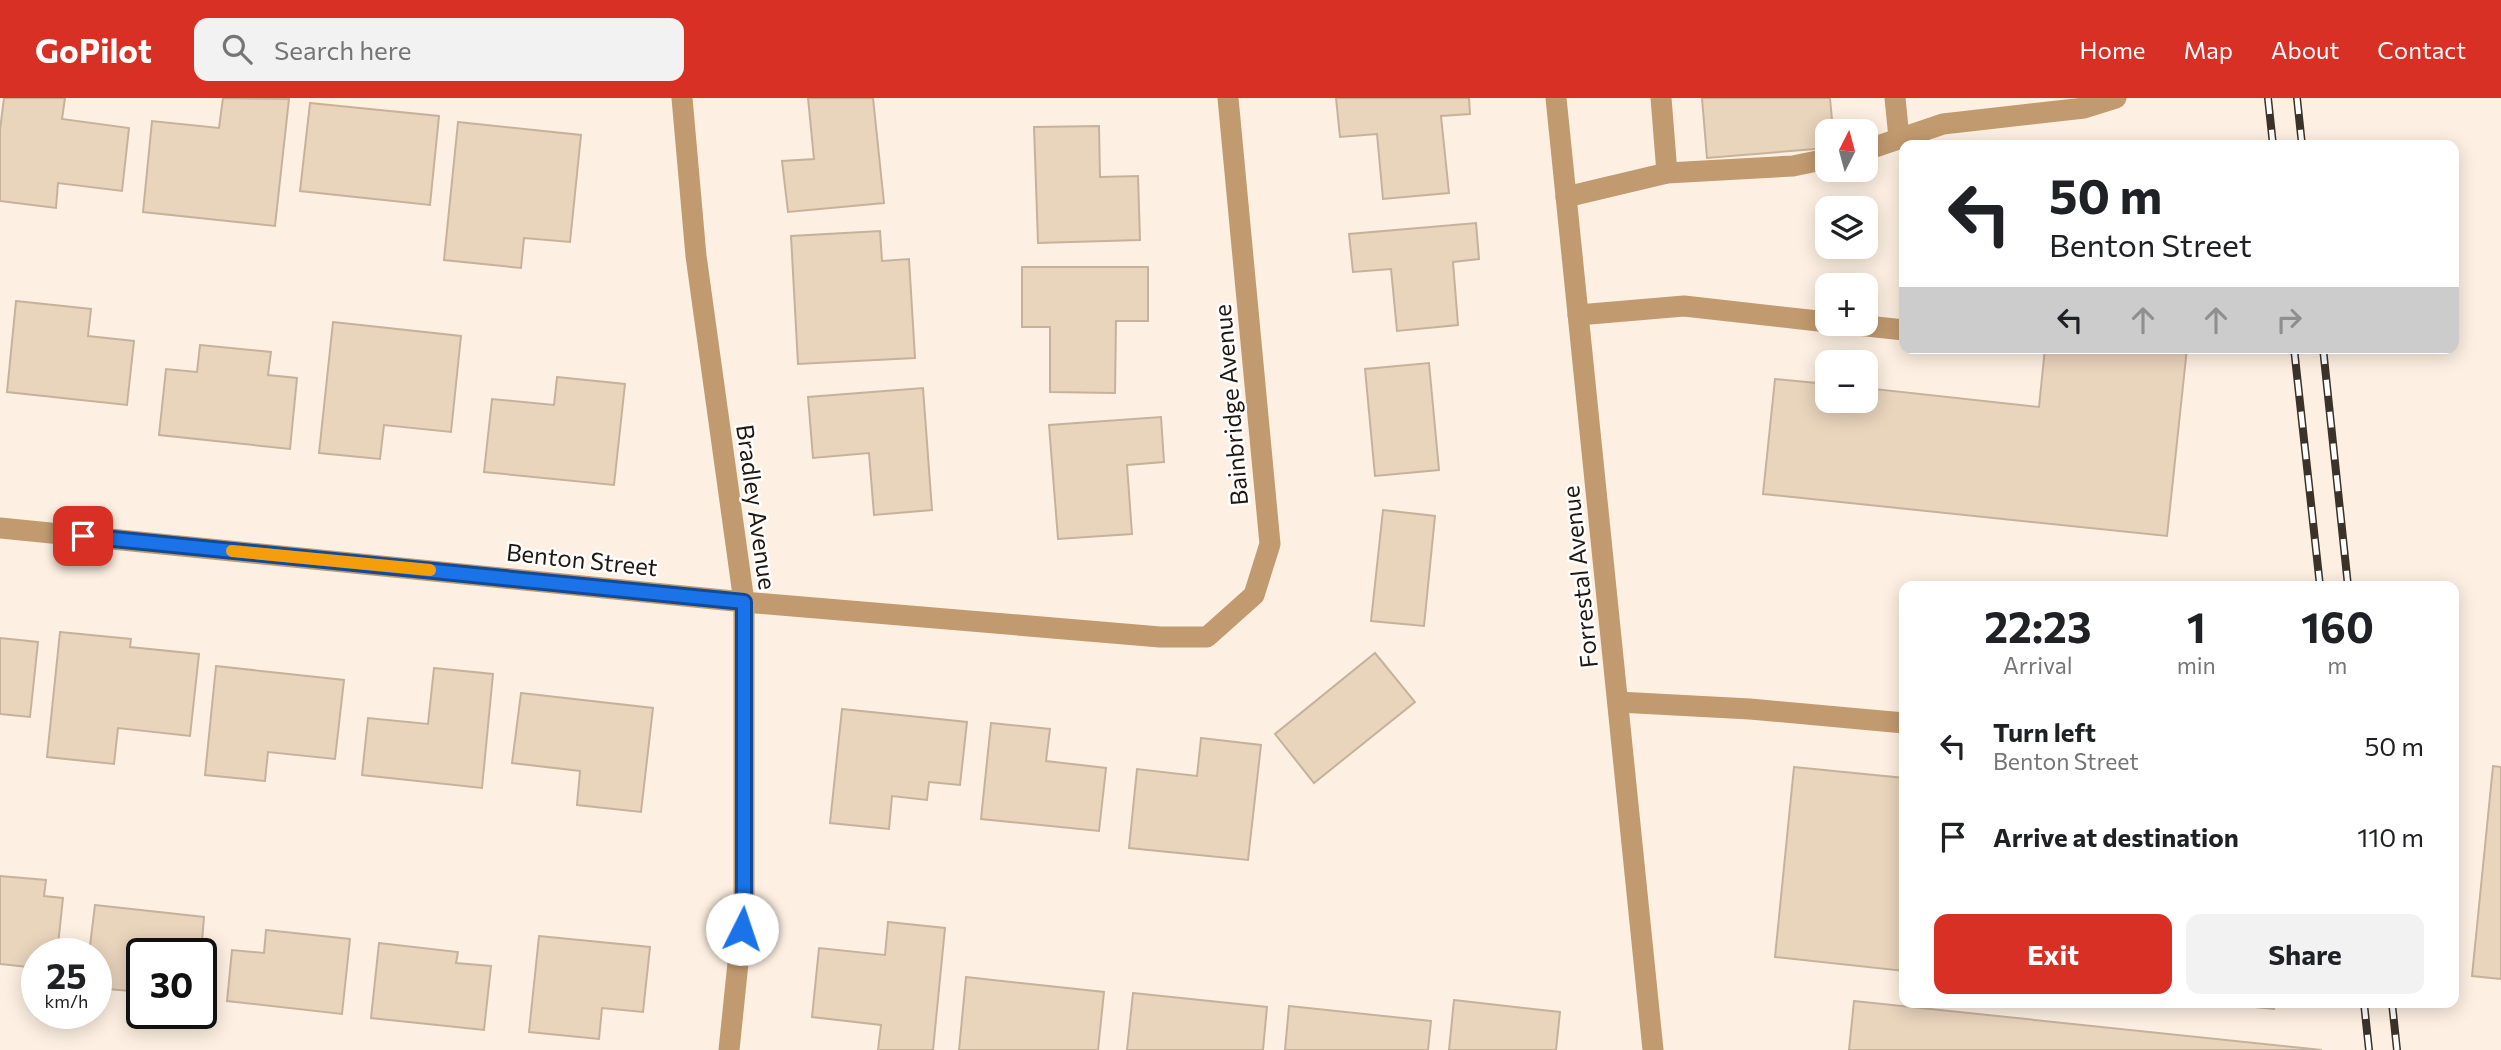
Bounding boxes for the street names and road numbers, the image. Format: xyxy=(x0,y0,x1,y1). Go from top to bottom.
street label: Bainbridge Avenue xyxy=(1207,303,1253,507)
street label: Bradley Avenue xyxy=(731,422,783,592)
street label: Forrestal Avenue xyxy=(1555,485,1603,669)
street label: Benton Street xyxy=(505,537,659,581)

